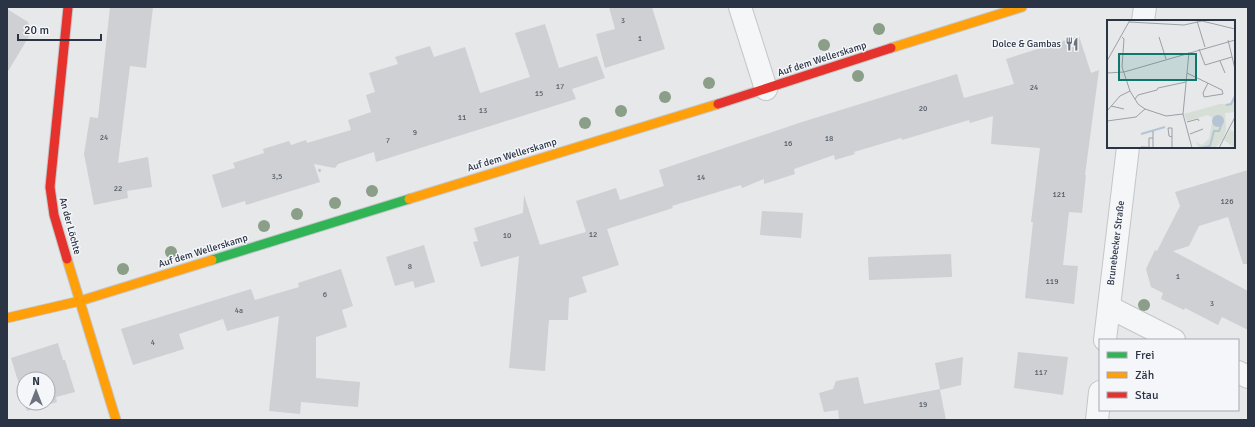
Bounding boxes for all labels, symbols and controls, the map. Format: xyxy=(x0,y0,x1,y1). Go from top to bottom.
house number: 3 xyxy=(621,15,625,25)
scale bar xyxy=(18,16,101,42)
inset map xyxy=(1107,20,1235,148)
text: 20 m xyxy=(24,23,49,38)
house number: 1 xyxy=(638,33,642,43)
restaurant icon: Dolce & Gambas xyxy=(1064,36,1080,52)
place label: Dolce & Gambas xyxy=(992,38,1062,50)
street label: Auf dem Wellerskamp xyxy=(776,39,868,79)
house number: 17 xyxy=(556,81,564,91)
house number: 24 xyxy=(1030,82,1039,92)
house number: 15 xyxy=(535,88,543,98)
house number: 20 xyxy=(919,103,927,113)
house number: 13 xyxy=(479,105,487,115)
house number: 11 xyxy=(458,112,466,122)
house number: 9 xyxy=(413,127,417,137)
house number: 24 xyxy=(100,132,109,142)
house number: 18 xyxy=(825,133,833,143)
house number: 7 xyxy=(386,135,390,145)
street label: Auf dem Wellerskamp xyxy=(466,136,558,174)
house number: 16 xyxy=(784,138,792,148)
house number: 3,5 xyxy=(272,171,282,181)
house number: 14 xyxy=(697,172,706,182)
house number: 22 xyxy=(114,183,122,193)
house number: 121 xyxy=(1053,189,1065,199)
street label: An der Löchte xyxy=(57,196,83,256)
house number: 126 xyxy=(1221,196,1233,206)
street label: Brunebecker Straße xyxy=(1105,200,1127,286)
house number: 12 xyxy=(589,229,597,239)
house number: 10 xyxy=(503,230,511,240)
street label: Auf dem Wellerskamp xyxy=(157,232,249,270)
house number: 8 xyxy=(408,261,412,271)
house number: 1 xyxy=(1176,271,1180,281)
house number: 119 xyxy=(1046,276,1058,286)
house number: 6 xyxy=(323,289,327,299)
house number: 3 xyxy=(1210,298,1214,308)
house number: 4a xyxy=(235,305,243,315)
house number: 4 xyxy=(151,337,156,347)
legend xyxy=(1099,339,1239,411)
text: Frei xyxy=(1135,348,1154,363)
house number: 117 xyxy=(1035,367,1047,377)
text: Zäh xyxy=(1135,368,1154,383)
north arrow xyxy=(16,371,56,411)
text: N xyxy=(32,375,40,388)
text: Stau xyxy=(1135,388,1159,403)
house number: 19 xyxy=(919,399,927,409)

